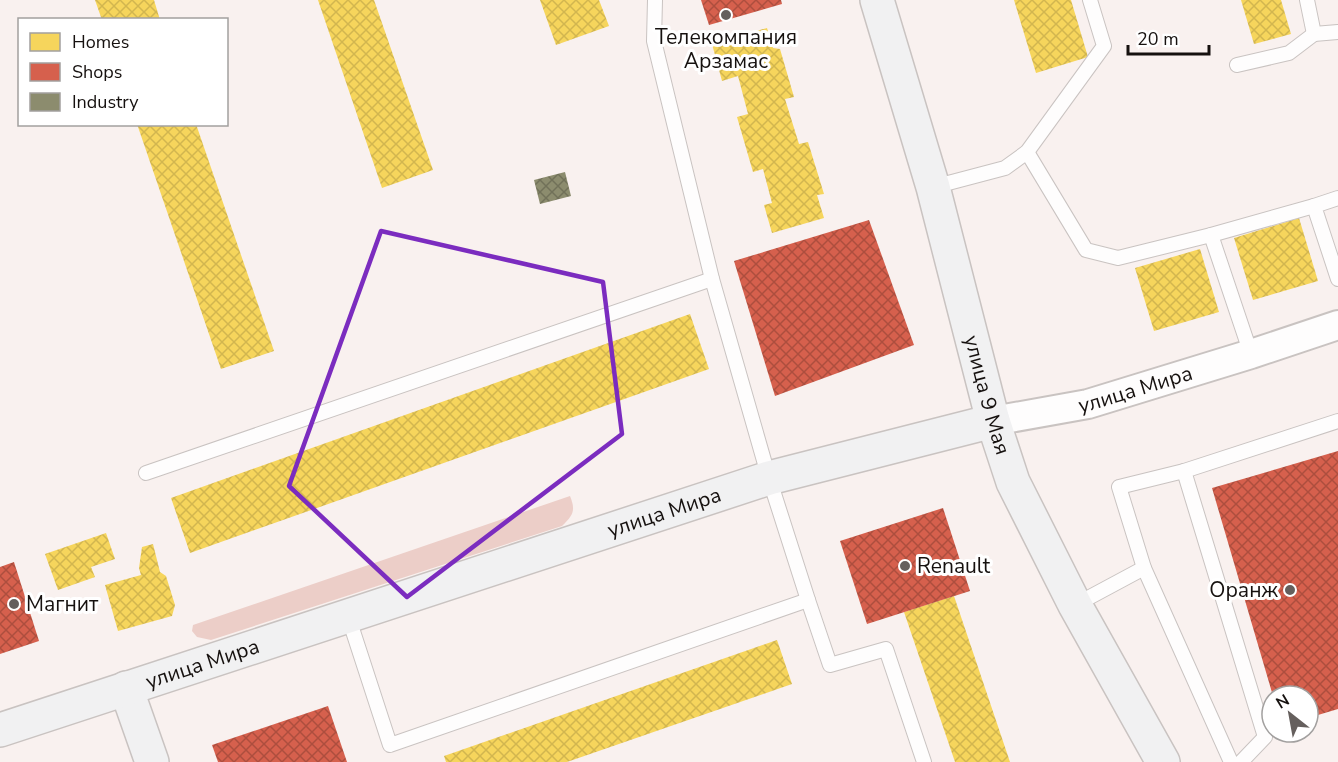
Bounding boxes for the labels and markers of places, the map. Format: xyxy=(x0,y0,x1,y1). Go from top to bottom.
marker: Телекомпания Арзамас xyxy=(719,8,733,22)
place label: Телекомпания Арзамас xyxy=(655,23,797,75)
place label: Renault xyxy=(917,552,991,580)
marker: Renault xyxy=(898,559,912,573)
place label: Оранж xyxy=(1209,576,1279,604)
marker: Оранж xyxy=(1283,583,1297,597)
place label: Магнит xyxy=(26,590,99,618)
marker: Магнит xyxy=(7,597,21,611)

